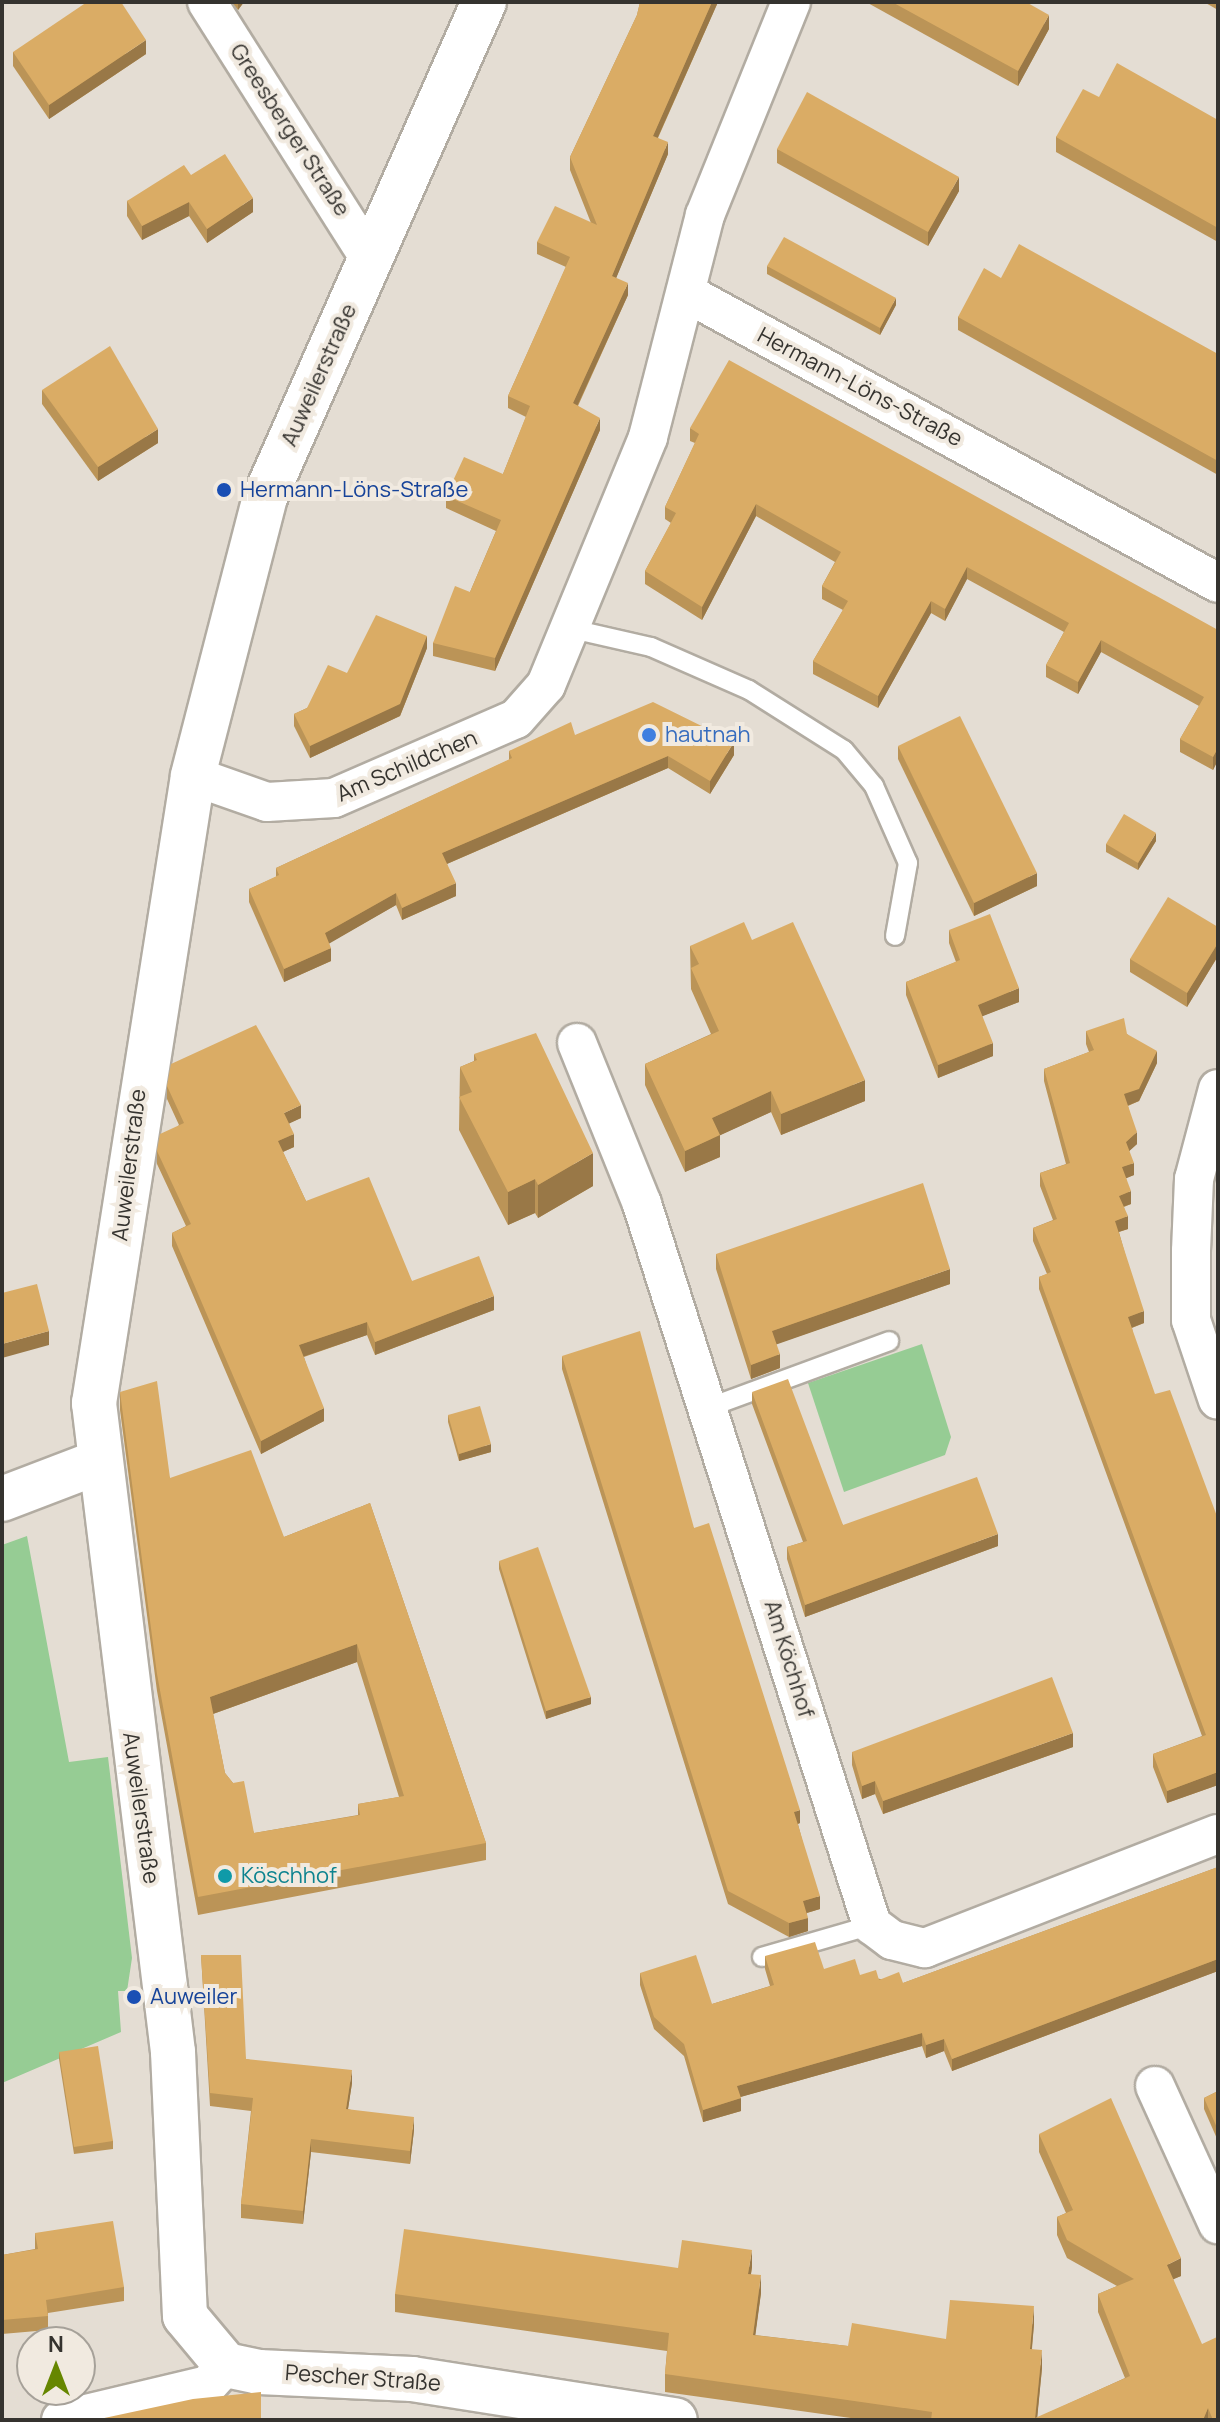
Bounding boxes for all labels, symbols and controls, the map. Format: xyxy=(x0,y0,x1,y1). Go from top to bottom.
street label: Greesberger Straße xyxy=(224,39,356,221)
street label: Auweilerstraße xyxy=(276,300,362,450)
street label: Hermann-Löns-Straße xyxy=(753,322,967,452)
place label: Hermann-Löns-Straße xyxy=(240,477,468,503)
marker: Hermann-Löns-Straße xyxy=(215,481,233,499)
place label: hautnah xyxy=(665,722,751,748)
street label: Am Schildchen xyxy=(333,725,481,807)
marker: hautnah xyxy=(640,726,658,744)
street label: Auweilerstraße xyxy=(107,1087,151,1243)
street label: Am Köchhof xyxy=(759,1597,819,1721)
street label: Auweilerstraße xyxy=(117,1730,165,1886)
place label: Köschhof xyxy=(241,1863,337,1889)
marker: Köschhof xyxy=(216,1867,234,1885)
place label: Auweiler xyxy=(150,1984,237,2010)
marker: Auweiler xyxy=(125,1988,143,2006)
north arrow xyxy=(16,2326,96,2406)
text: N xyxy=(48,2329,64,2359)
street label: Pescher Straße xyxy=(284,2359,442,2397)

